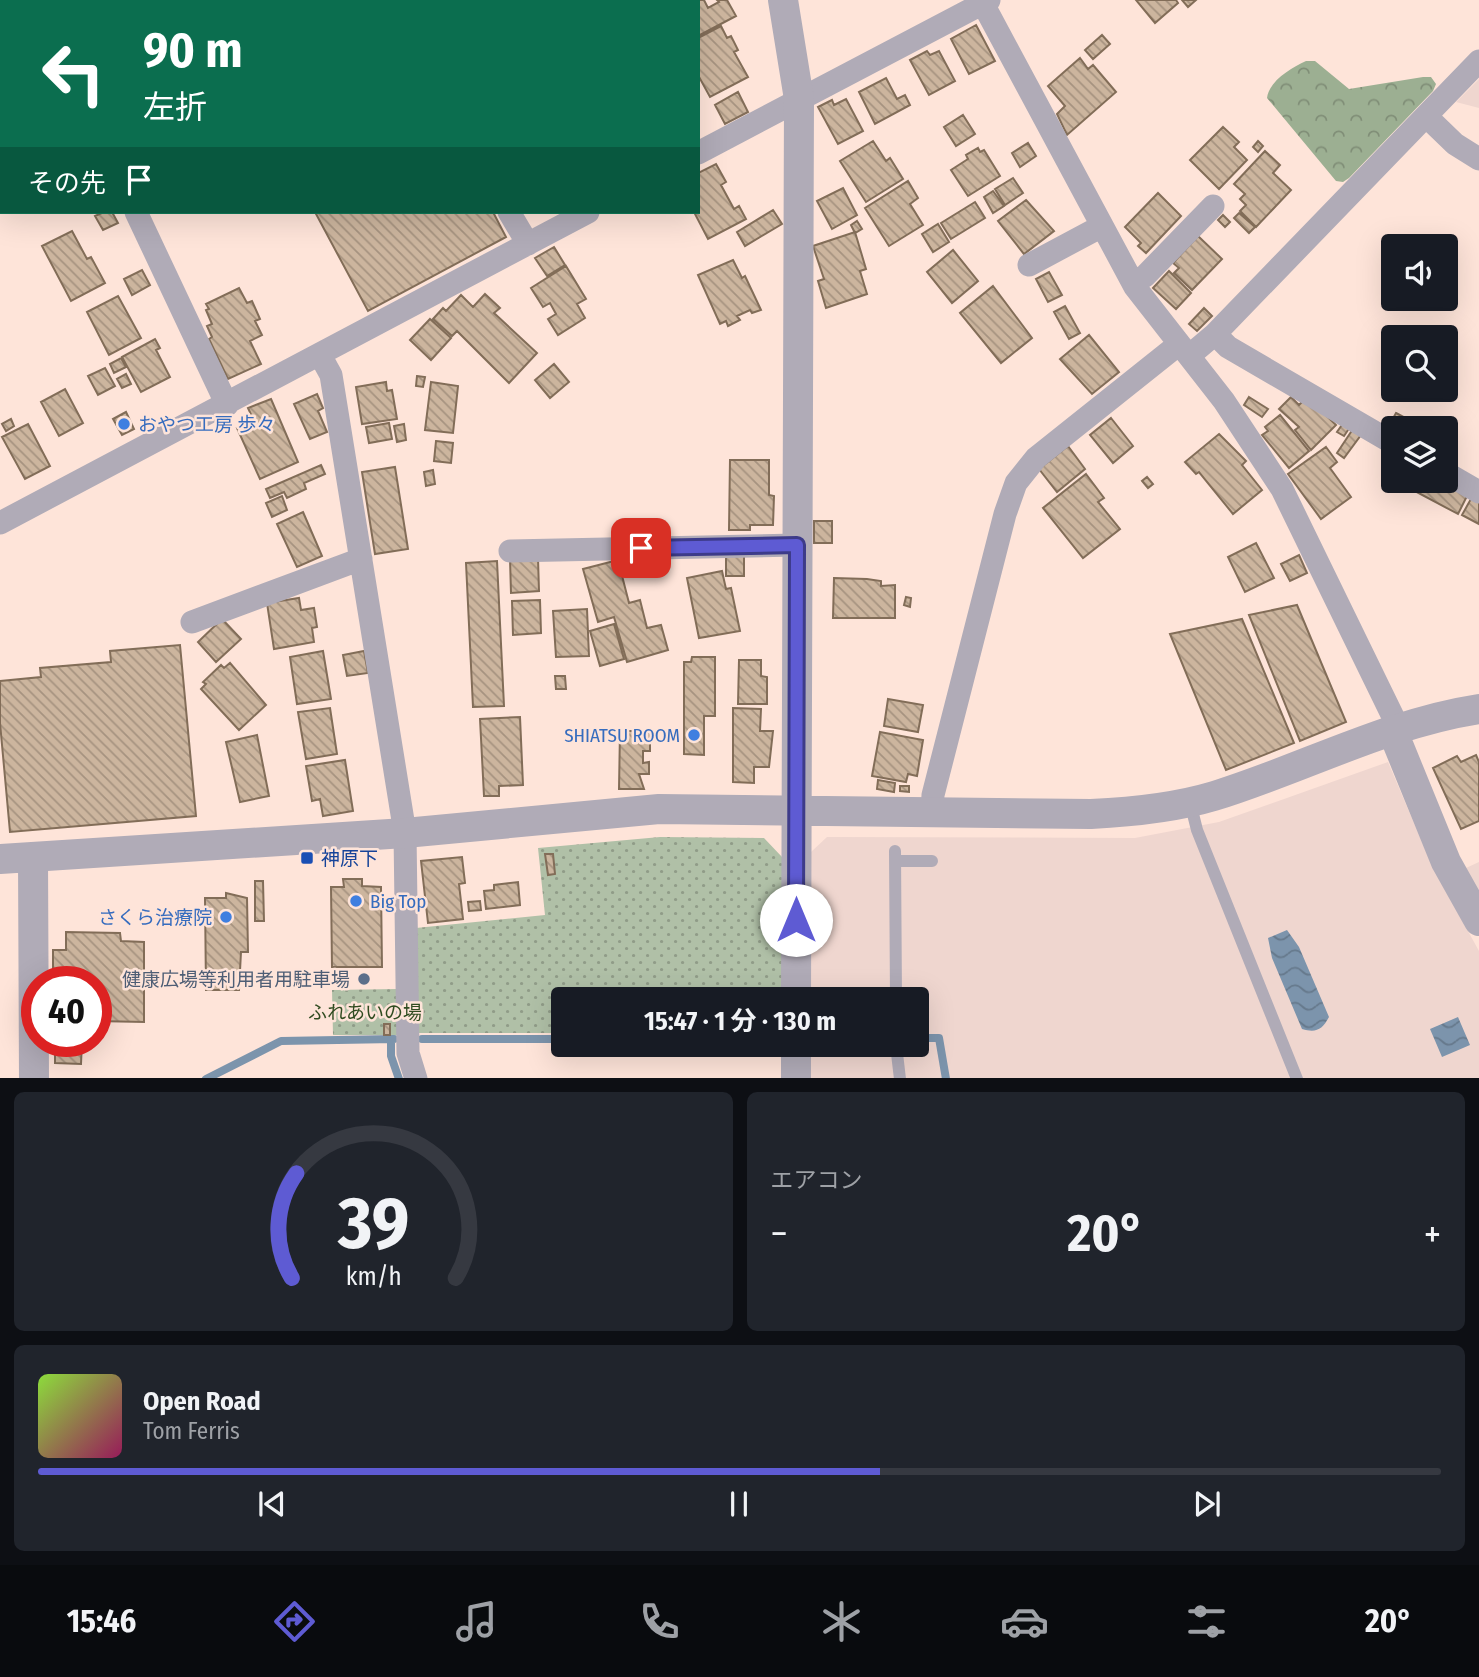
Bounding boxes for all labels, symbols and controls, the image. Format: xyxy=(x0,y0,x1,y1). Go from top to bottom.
text: 90 m xyxy=(143,21,243,80)
icon: left xyxy=(28,28,119,119)
text: 左折 xyxy=(143,88,207,126)
icon: arrive xyxy=(120,161,158,199)
text: その先 xyxy=(28,168,106,199)
map controls xyxy=(1381,234,1458,493)
button: sound xyxy=(1381,234,1458,311)
button: search xyxy=(1381,325,1458,402)
place label: おやつ工房 歩々 xyxy=(138,413,275,436)
marker: おやつ工房 歩々 xyxy=(116,416,132,432)
button: layers xyxy=(1381,416,1458,493)
pin xyxy=(611,518,671,578)
icon: arrive xyxy=(622,529,660,567)
place label: SHIATSU ROOM xyxy=(564,724,680,747)
marker: SHIATSU ROOM xyxy=(686,727,702,743)
place label: 神原下 xyxy=(321,847,378,870)
marker: 神原下 xyxy=(299,850,315,866)
position arrow xyxy=(759,883,833,957)
place label: Big Top xyxy=(370,890,426,913)
marker: Big Top xyxy=(348,893,364,909)
place label: さくら治療院 xyxy=(98,906,212,929)
marker: さくら治療院 xyxy=(218,909,234,925)
speed limit sign: 40 xyxy=(21,966,112,1057)
place label: 健康広場等利用者用駐車場 xyxy=(122,968,350,991)
marker: 健康広場等利用者用駐車場 xyxy=(356,971,372,987)
park label: ふれあいの場 xyxy=(308,1001,422,1024)
text: 15:47 · 1 分 · 130 m xyxy=(644,1006,836,1037)
text: エアコン xyxy=(771,1166,863,1194)
text: 39 xyxy=(337,1180,409,1267)
text: 20° xyxy=(1067,1202,1144,1265)
text: − xyxy=(771,1211,788,1257)
text: + xyxy=(1424,1211,1441,1257)
text: km/h xyxy=(345,1261,401,1291)
text: Open Road xyxy=(143,1386,261,1417)
text: Tom Ferris xyxy=(143,1417,240,1445)
icon: previous xyxy=(253,1485,291,1523)
icon: pause xyxy=(720,1485,758,1523)
icon: next xyxy=(1188,1485,1226,1523)
icon: directions xyxy=(270,1597,319,1646)
icon: music xyxy=(452,1597,501,1646)
icon: phone xyxy=(635,1597,684,1646)
icon: climate xyxy=(817,1597,866,1646)
icon: car xyxy=(1000,1597,1049,1646)
icon: filters xyxy=(1182,1597,1231,1646)
text: 15:46 xyxy=(67,1602,136,1640)
text: 20° xyxy=(1365,1602,1412,1640)

